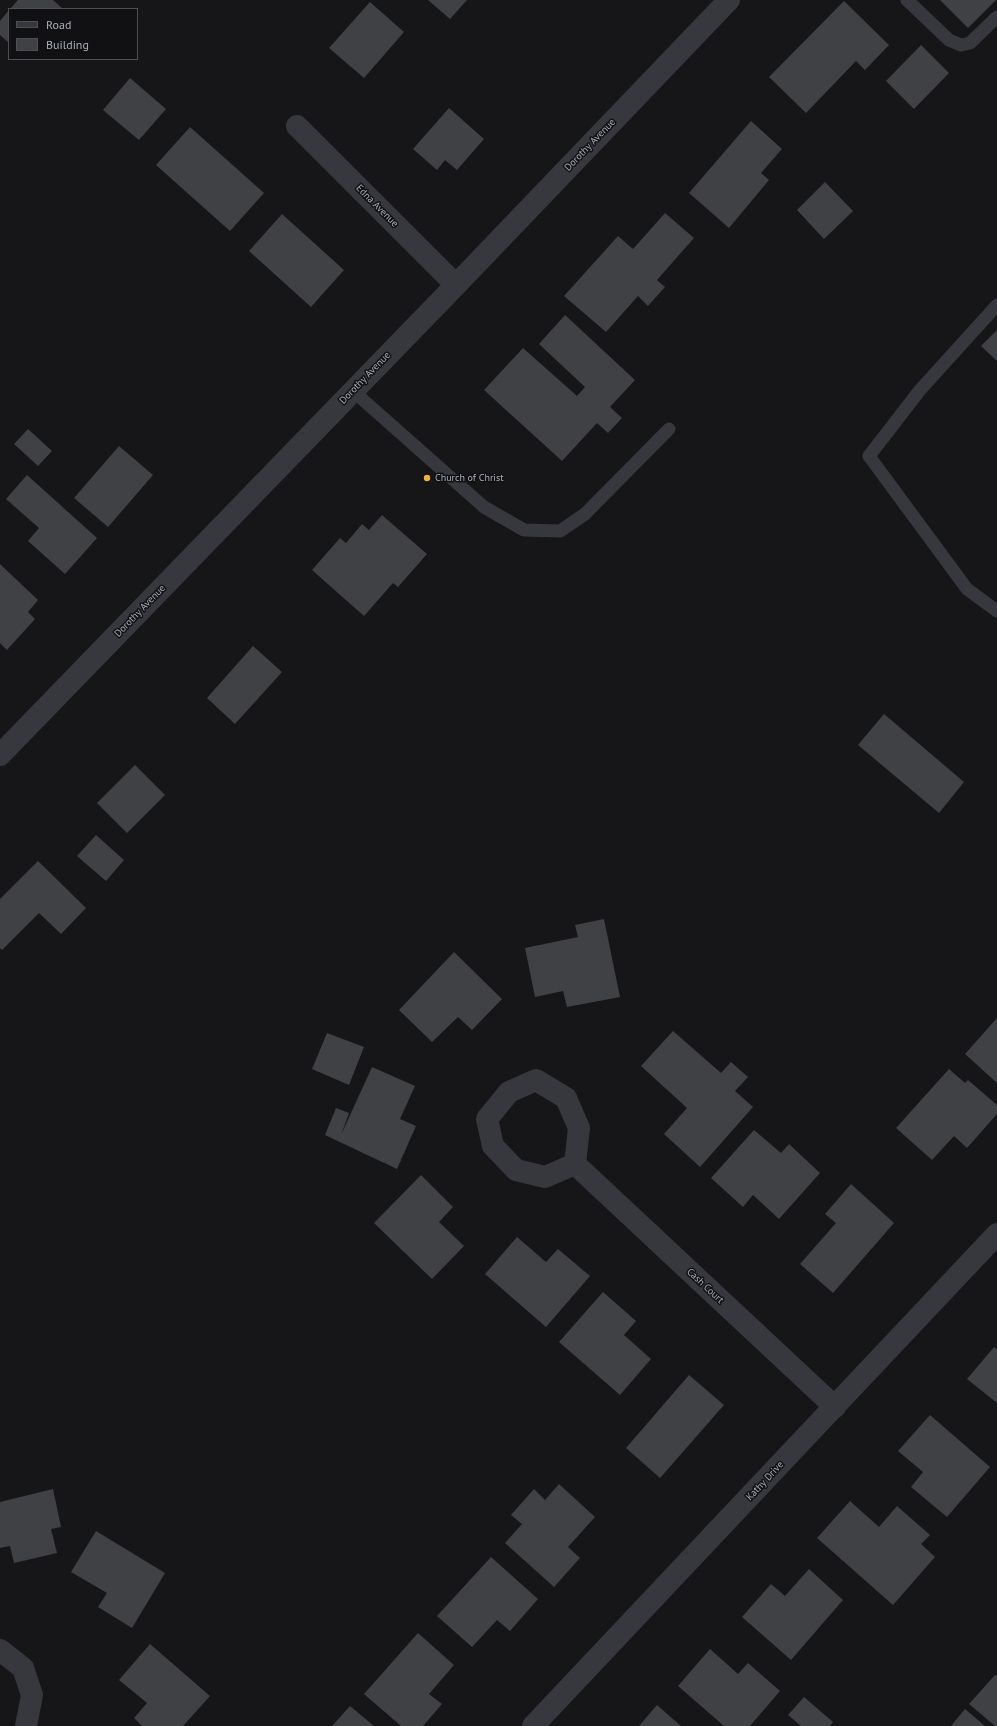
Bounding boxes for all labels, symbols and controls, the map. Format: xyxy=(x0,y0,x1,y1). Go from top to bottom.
legend xyxy=(8,8,138,60)
text: Road xyxy=(46,17,71,32)
text: Building xyxy=(46,37,89,52)
street label: Dorothy Avenue xyxy=(562,116,618,174)
street label: Edna Avenue xyxy=(353,182,401,230)
street label: Dorothy Avenue xyxy=(337,349,393,407)
place label: Church of Christ xyxy=(435,472,504,484)
marker: Church of Christ xyxy=(422,473,432,483)
street label: Dorothy Avenue xyxy=(112,582,168,640)
street label: Cash Court xyxy=(684,1266,726,1306)
street label: Kathy Drive xyxy=(744,1459,786,1503)

